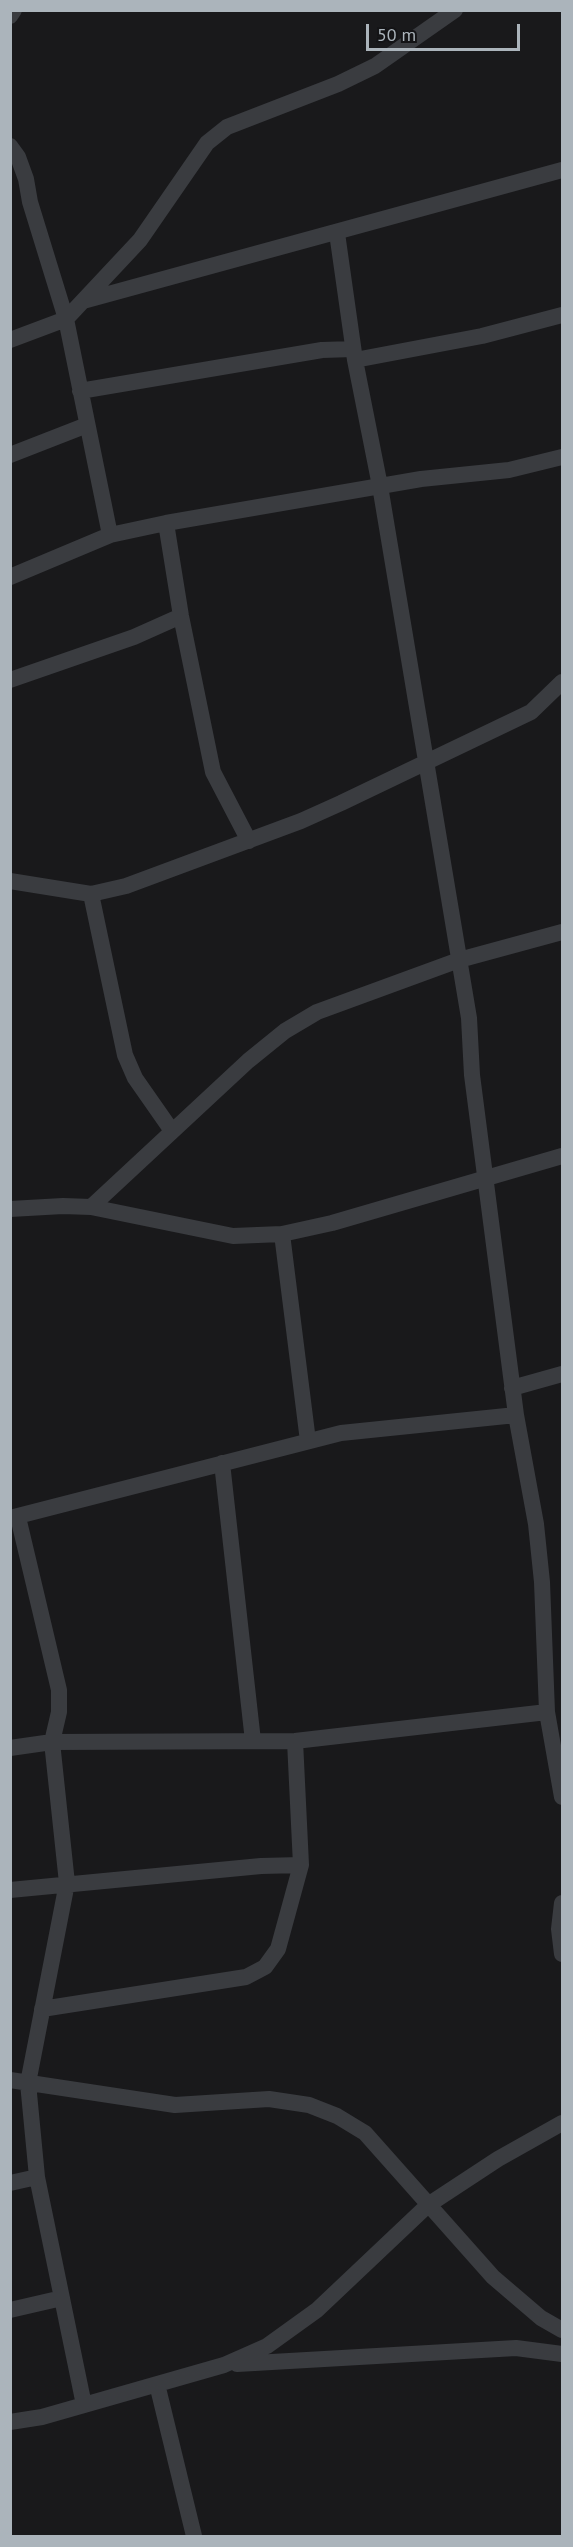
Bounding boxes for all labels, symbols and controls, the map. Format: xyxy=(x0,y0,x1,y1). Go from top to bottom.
scale bar xyxy=(369,12,524,50)
text: 50 m xyxy=(377,23,416,46)

